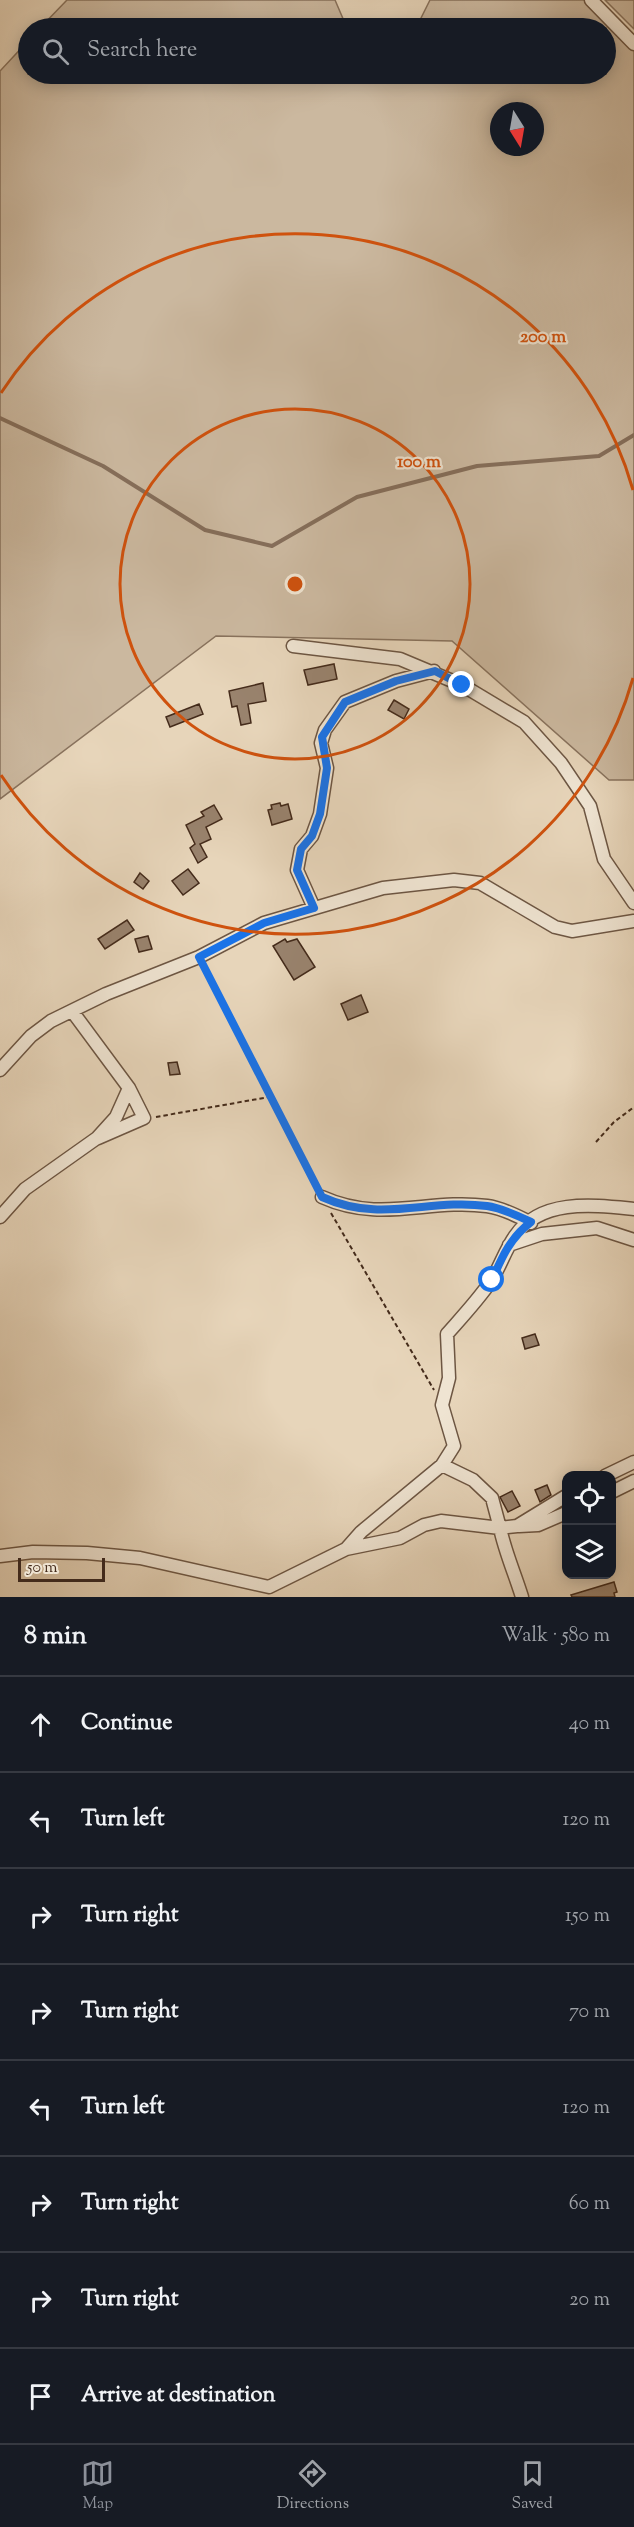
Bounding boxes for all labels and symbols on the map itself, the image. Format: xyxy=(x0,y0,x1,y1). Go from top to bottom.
north arrow xyxy=(490,102,544,156)
text: 200 m xyxy=(520,325,566,351)
text: 100 m xyxy=(397,450,441,476)
centre of rings xyxy=(285,574,305,594)
route end xyxy=(448,671,474,697)
route start xyxy=(478,1266,504,1292)
scale bar xyxy=(18,1555,105,1582)

